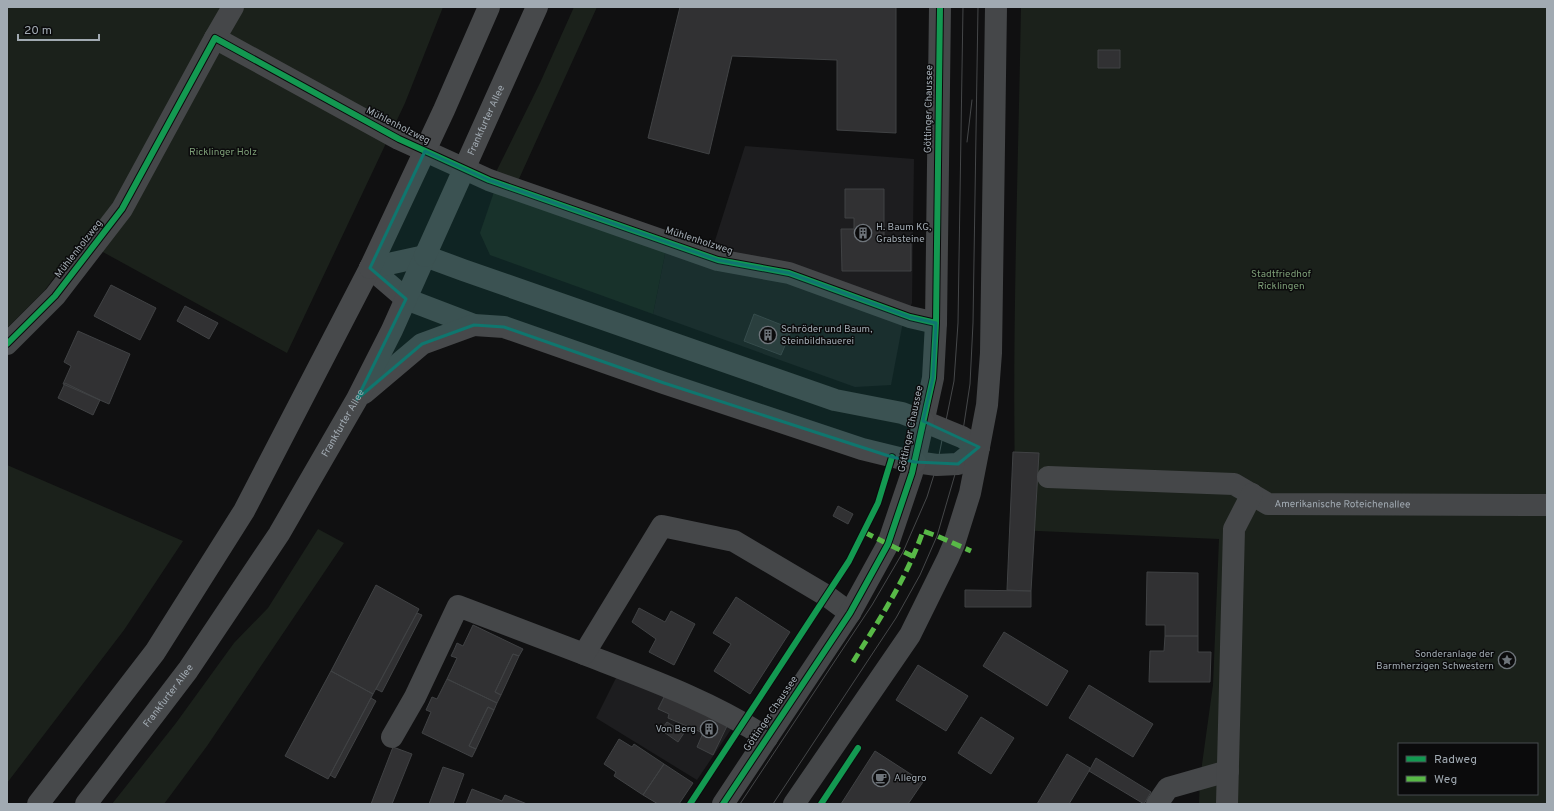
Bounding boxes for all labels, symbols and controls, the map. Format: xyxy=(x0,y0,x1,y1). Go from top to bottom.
scale bar xyxy=(18,16,99,42)
text: 20 m xyxy=(24,23,52,39)
street label: Göttinger Chaussee xyxy=(922,65,936,153)
street label: Frankfurter Allee xyxy=(465,83,508,157)
street label: Mühlenholzweg xyxy=(364,104,432,148)
park label: Ricklinger Holz xyxy=(189,146,257,159)
street label: Mühlenholzweg xyxy=(52,217,106,281)
place label: H. Baum KG, Grabsteine xyxy=(876,221,931,246)
building icon: H. Baum KG, Grabsteine xyxy=(853,223,873,243)
street label: Mühlenholzweg xyxy=(664,224,734,258)
park label: Stadtfriedhof Ricklingen xyxy=(1251,268,1312,293)
place label: Schröder und Baum, Steinbildhauerei xyxy=(781,323,873,348)
building icon: Schröder und Baum, Steinbildhauerei xyxy=(758,325,778,345)
street label: Göttinger Chaussee xyxy=(895,384,927,474)
street label: Frankfurter Allee xyxy=(318,387,367,459)
street label: Amerikanische Roteichenallee xyxy=(1274,498,1410,511)
place label: Sonderanlage der Barmherzigen Schwestern xyxy=(1376,648,1494,673)
place icon: Sonderanlage der Barmherzigen Schwestern xyxy=(1497,650,1517,670)
street label: Frankfurter Allee xyxy=(140,662,196,730)
street label: Göttinger Chaussee xyxy=(741,674,801,754)
building icon: Von Berg xyxy=(699,719,719,739)
place label: Von Berg xyxy=(656,723,696,736)
legend xyxy=(1398,743,1538,795)
text: Radweg xyxy=(1434,752,1477,768)
cafe icon: Allegro xyxy=(871,768,891,788)
place label: Allegro xyxy=(894,772,927,785)
text: Weg xyxy=(1434,772,1457,788)

